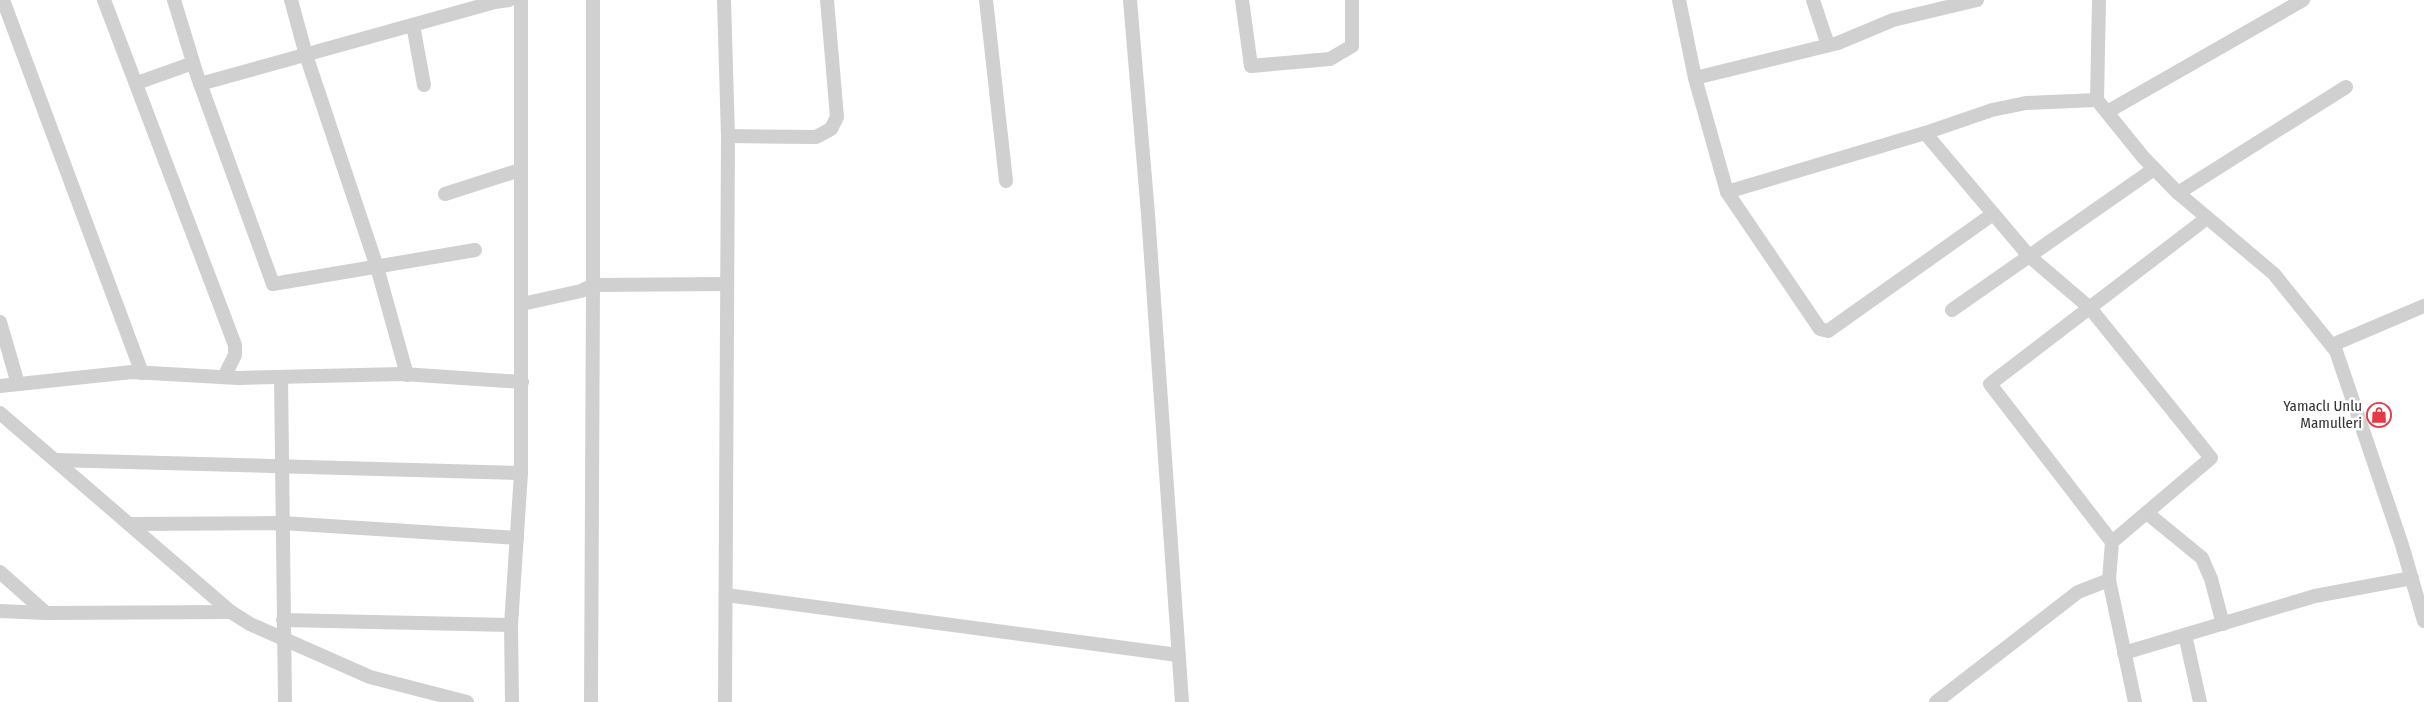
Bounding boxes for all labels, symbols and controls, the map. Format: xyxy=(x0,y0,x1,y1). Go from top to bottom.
place label: Yamaclı Unlu Mamulleri xyxy=(2283,397,2362,432)
shop icon: Yamaclı Unlu Mamulleri xyxy=(2366,402,2392,428)

